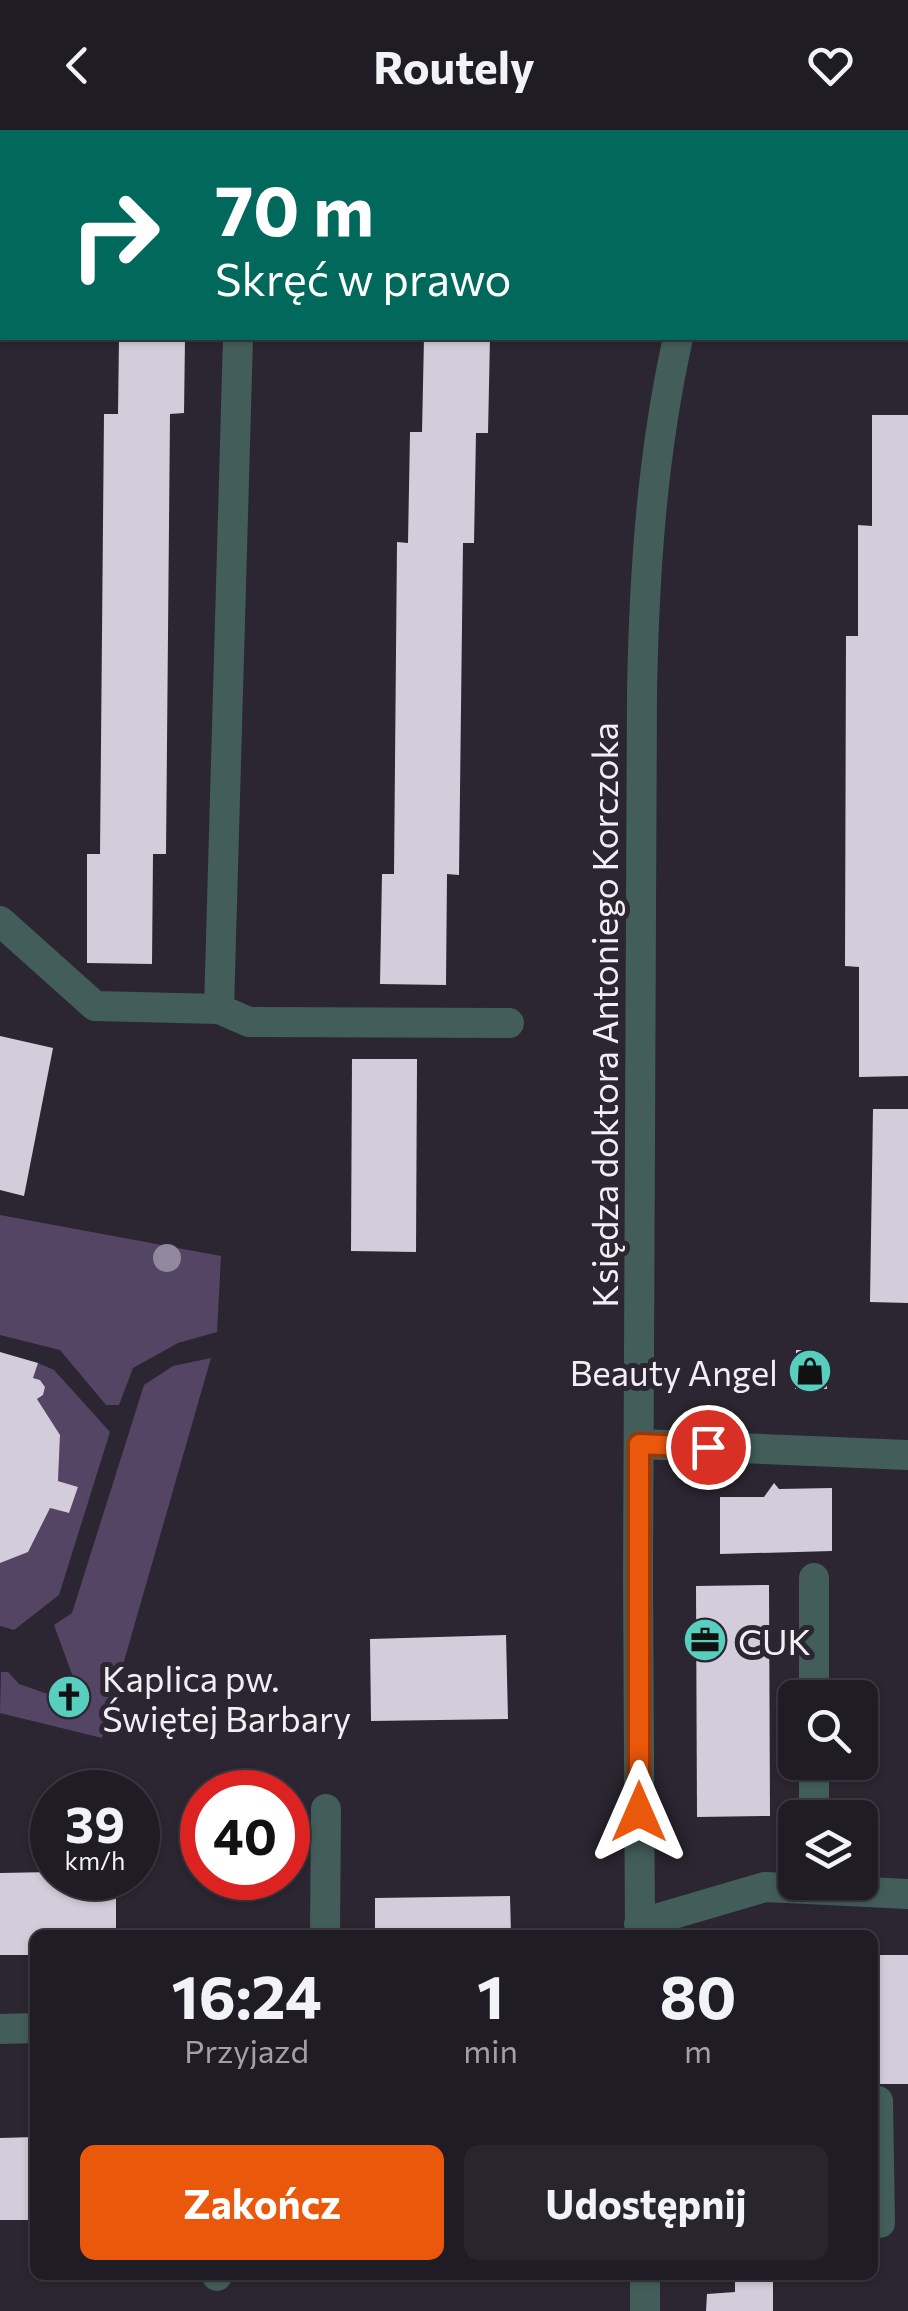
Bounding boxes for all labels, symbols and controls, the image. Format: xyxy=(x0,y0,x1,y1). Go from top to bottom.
icon: back xyxy=(50,38,105,93)
text: Routely xyxy=(373,38,535,93)
icon: heart xyxy=(803,38,858,93)
text: 70 m xyxy=(215,165,374,250)
icon: right xyxy=(50,170,180,300)
text: Skręć w prawo xyxy=(215,250,512,305)
street label: Księdza doktora Antoniego Korczoka xyxy=(582,722,625,1308)
shop icon: Beauty Angel xyxy=(787,1348,833,1394)
place label: Beauty Angel xyxy=(570,1350,778,1393)
pin xyxy=(666,1405,751,1490)
icon: arrive xyxy=(681,1420,736,1475)
office icon: CUK xyxy=(682,1617,728,1663)
place label: CUK xyxy=(738,1619,811,1662)
place label: Kaplica pw. Świętej Barbary xyxy=(102,1656,351,1739)
church icon: Kaplica pw. Świętej Barbary xyxy=(46,1674,92,1720)
map controls xyxy=(778,1680,878,1900)
button: search xyxy=(778,1680,878,1780)
position arrow xyxy=(587,1760,691,1864)
speed limit sign: 40 xyxy=(180,1770,310,1900)
text: 39 xyxy=(65,1792,125,1853)
button: layers xyxy=(778,1800,878,1900)
text: km/h xyxy=(65,1845,125,1875)
text: 16:24 xyxy=(172,1958,322,2031)
text: 1 xyxy=(477,1958,504,2031)
text: 80 xyxy=(659,1958,736,2031)
text: Przyjazd xyxy=(184,2030,309,2070)
text: min xyxy=(463,2030,518,2070)
text: m xyxy=(684,2030,712,2070)
button: Zakończ xyxy=(80,2145,444,2260)
button: Udostępnij xyxy=(464,2145,828,2260)

